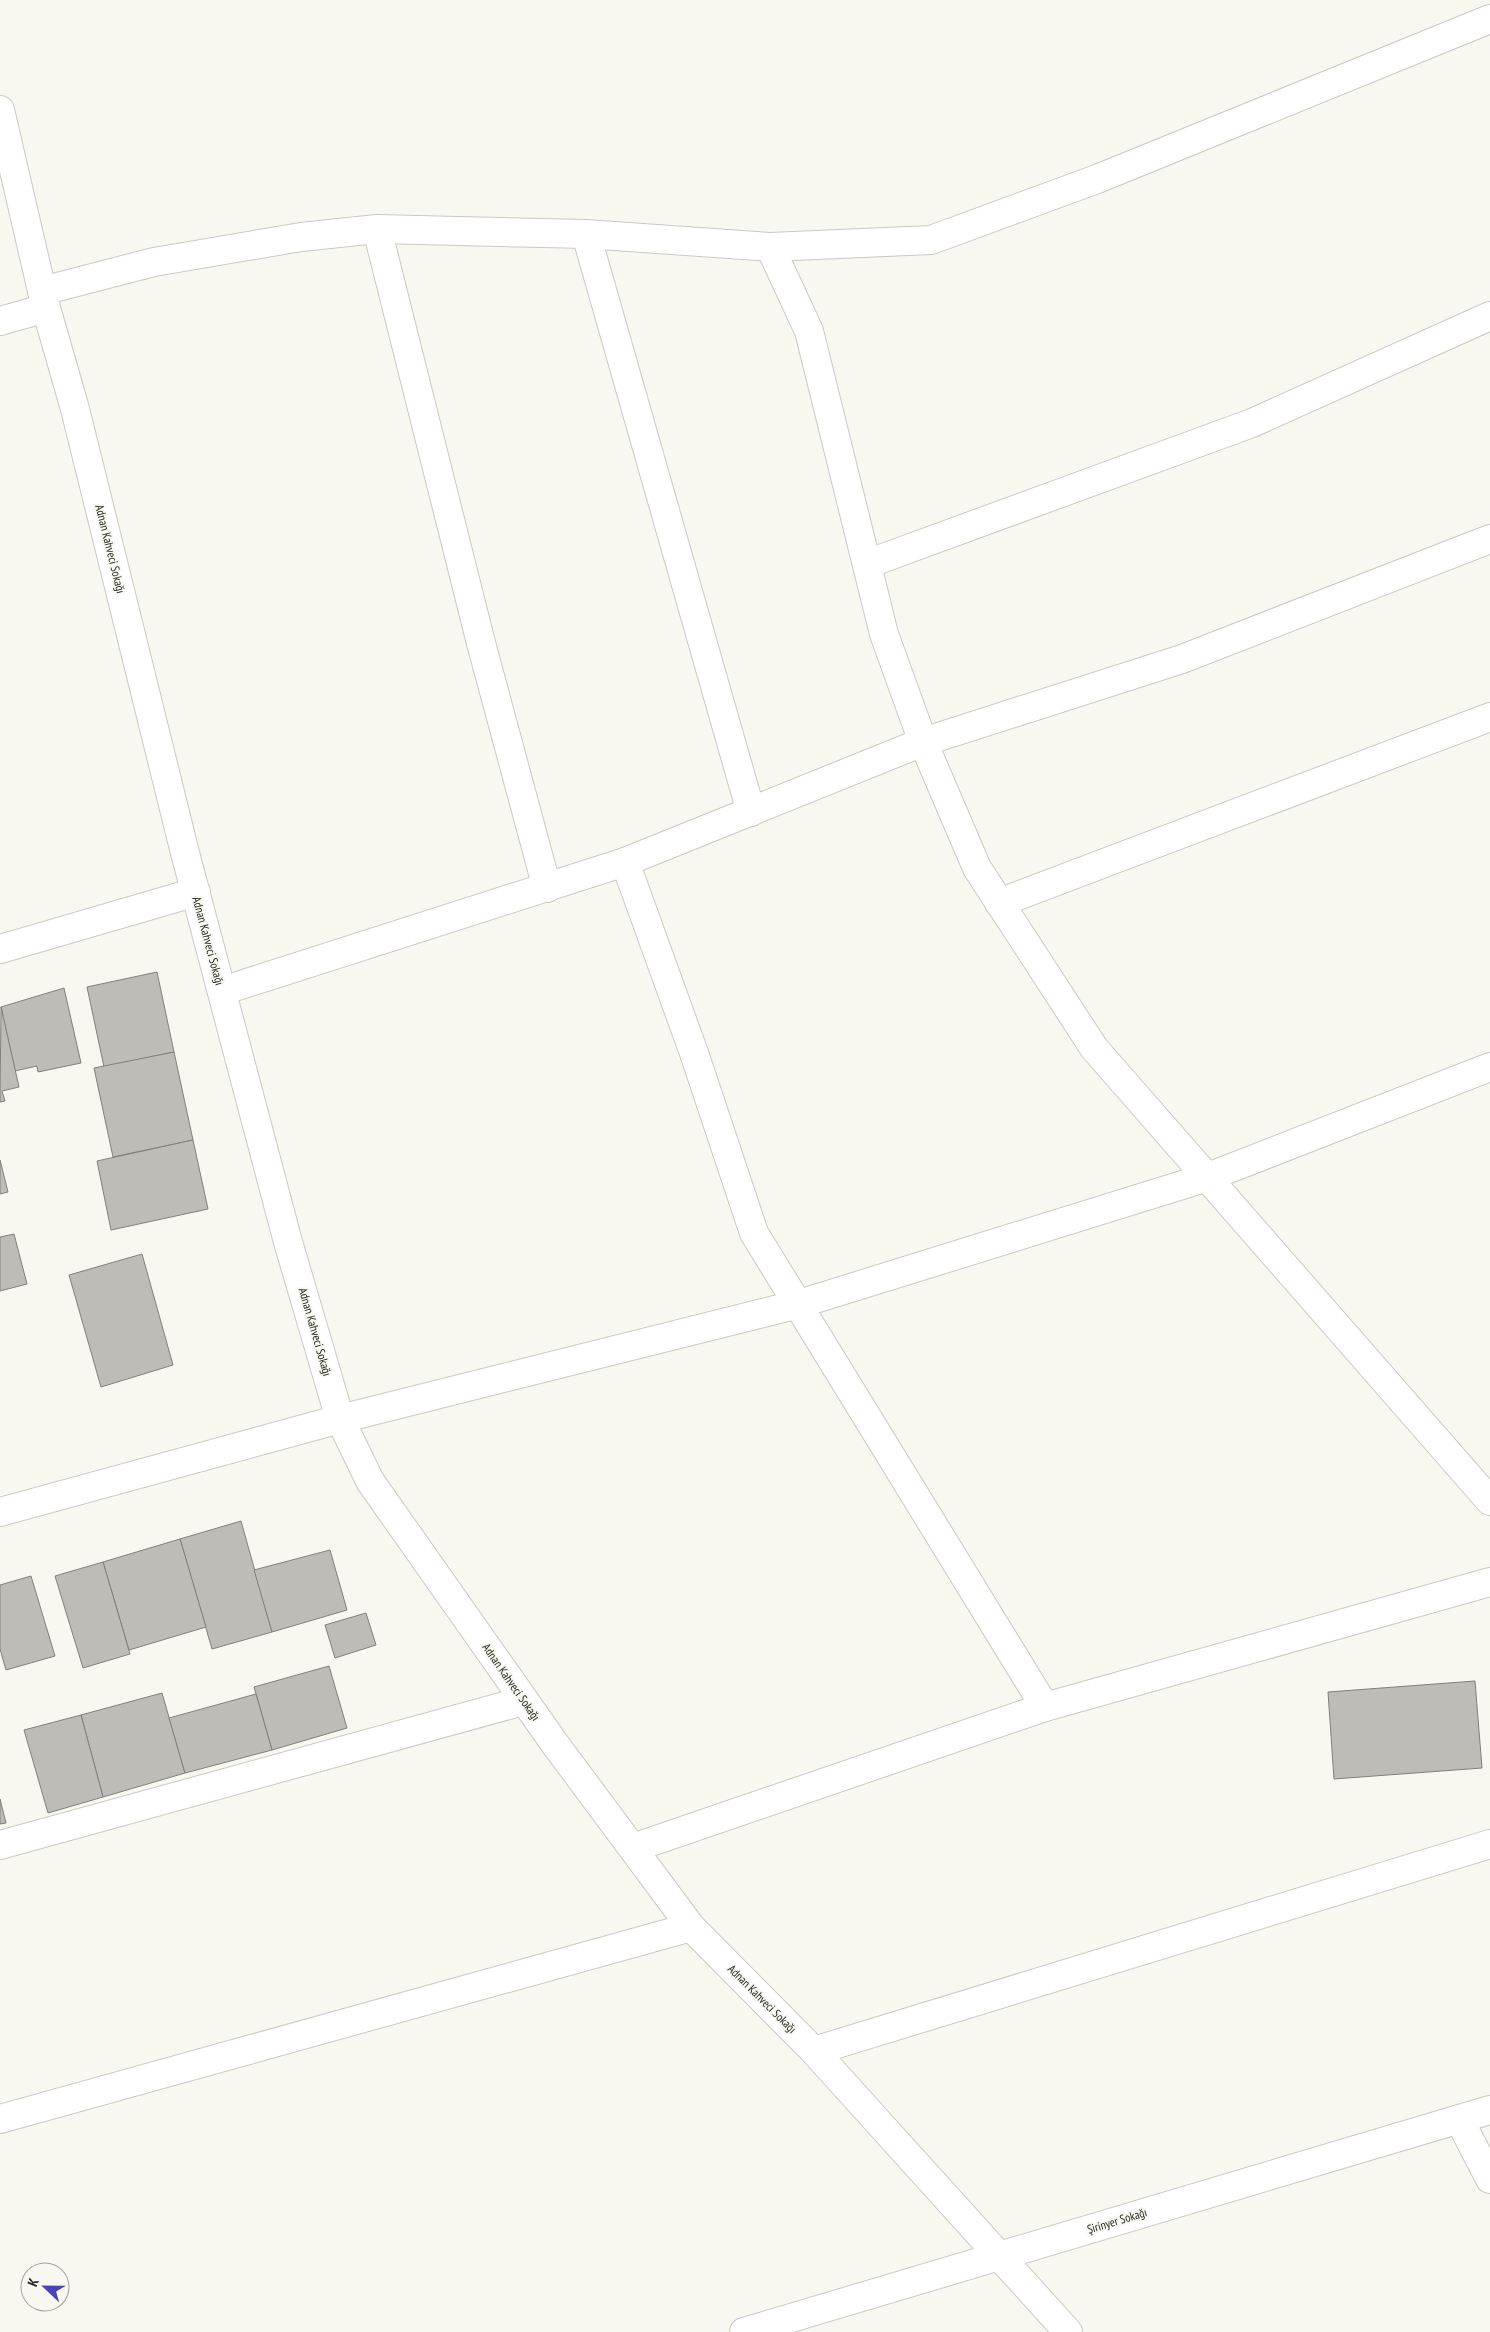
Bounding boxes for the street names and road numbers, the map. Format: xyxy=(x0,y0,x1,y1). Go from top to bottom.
street label: Adnan Kahveci Sokağı xyxy=(92,503,129,595)
street label: Adnan Kahveci Sokağı xyxy=(189,895,228,987)
street label: Adnan Kahveci Sokağı xyxy=(296,1286,335,1378)
street label: Adnan Kahveci Sokağı xyxy=(479,1640,544,1723)
street label: Adnan Kahveci Sokağı xyxy=(725,1961,800,2036)
street label: Şirinyer Sokağı xyxy=(1085,2204,1149,2237)

